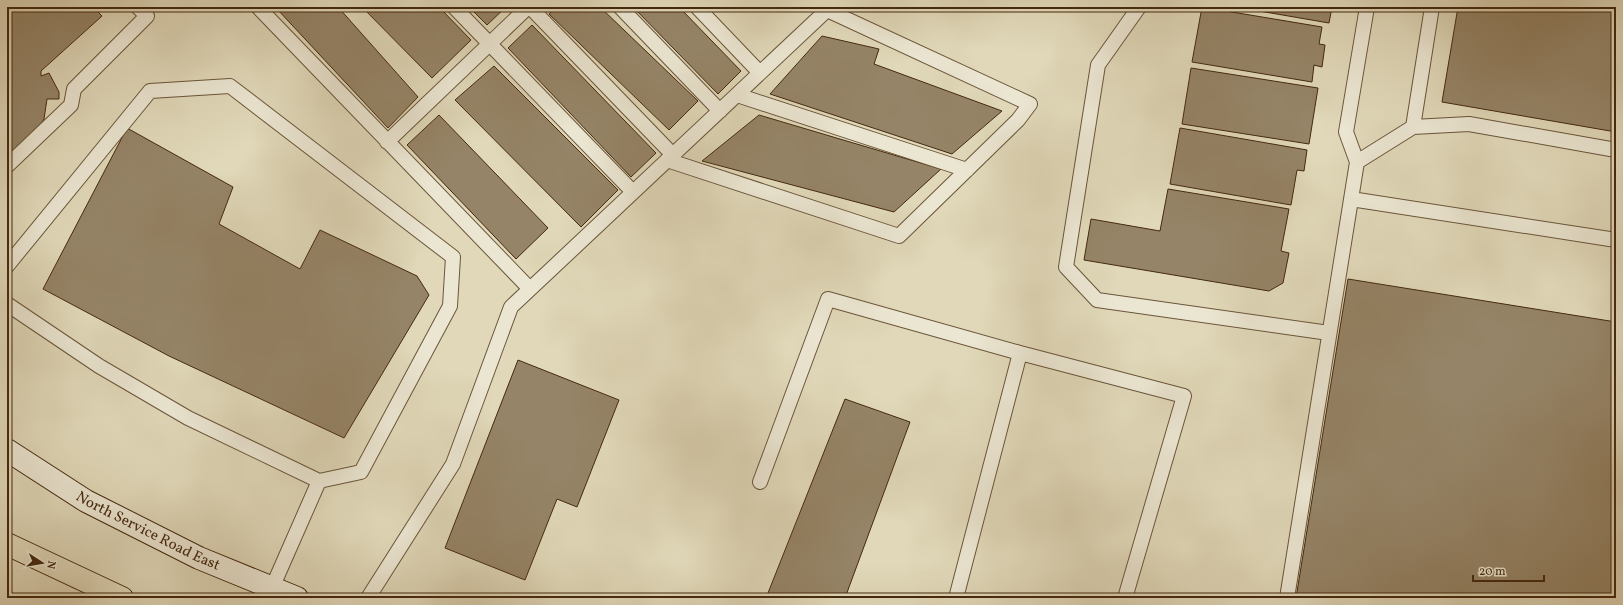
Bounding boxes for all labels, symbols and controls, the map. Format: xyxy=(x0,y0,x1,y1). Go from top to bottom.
street label: North Service Road East xyxy=(72,487,223,576)
north arrow xyxy=(22,543,62,583)
scale bar xyxy=(1473,557,1544,583)
text: N xyxy=(42,559,58,570)
text: 20 m xyxy=(1479,564,1506,580)

